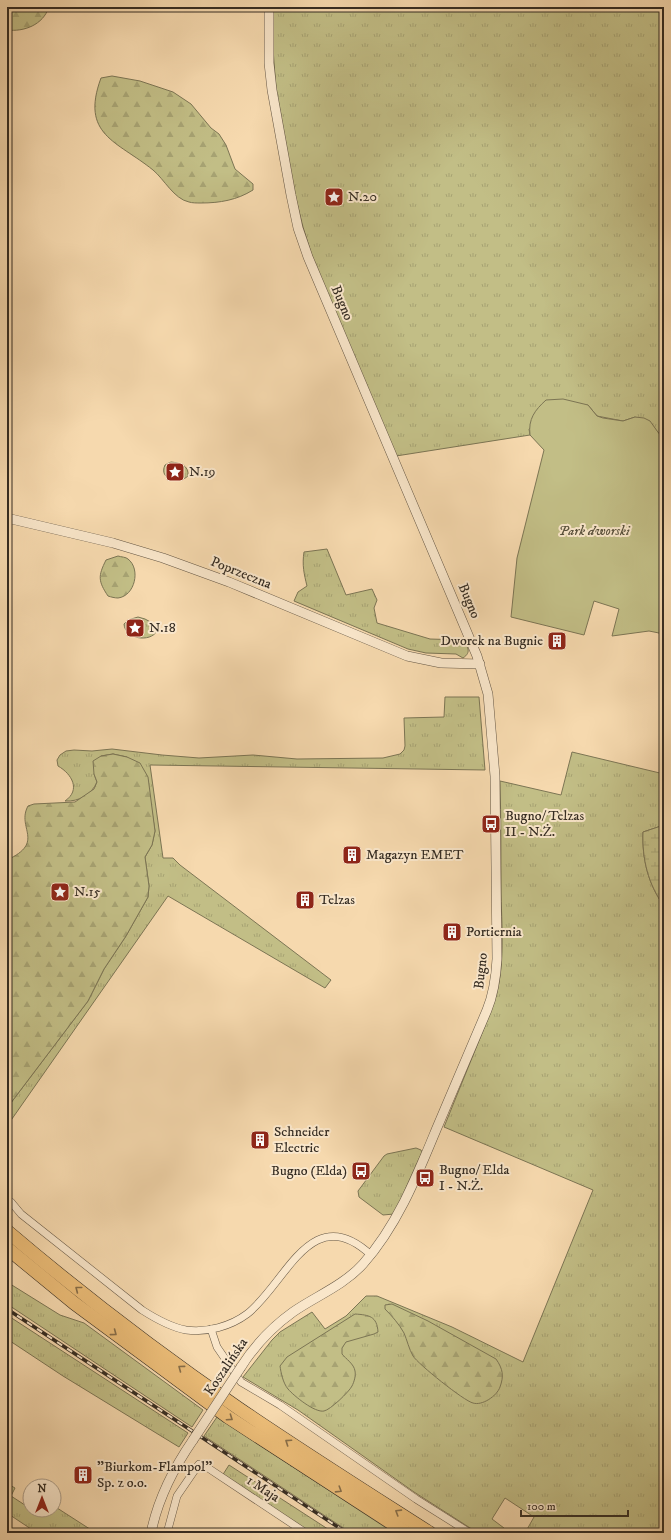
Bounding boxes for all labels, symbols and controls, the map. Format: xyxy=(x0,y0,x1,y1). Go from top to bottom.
place icon: N.20 xyxy=(323,186,345,208)
place label: N.20 xyxy=(348,188,377,206)
street label: Bugno xyxy=(327,283,357,323)
place icon: N.19 xyxy=(164,461,186,483)
place label: N.19 xyxy=(189,463,216,481)
park label: Park dworski xyxy=(558,522,631,540)
street label: Poprzeczna xyxy=(208,553,274,593)
street label: Bugno xyxy=(454,581,484,621)
place icon: N.18 xyxy=(124,617,146,639)
place label: N.18 xyxy=(149,619,176,637)
building icon: Dworek na Bugnie xyxy=(546,630,568,652)
place label: Dworek na Bugnie xyxy=(441,632,543,650)
place label: Bugno/ Telzas II - N.Ż. xyxy=(505,807,585,841)
bus stop icon: Bugno/ Telzas II - N.Ż. xyxy=(480,813,502,835)
building icon: Magazyn EMET xyxy=(341,844,363,866)
place label: Magazyn EMET xyxy=(366,846,464,864)
place icon: N.15 xyxy=(49,881,71,903)
place label: N.15 xyxy=(74,883,101,901)
building icon: Telzas xyxy=(294,889,316,911)
place label: Telzas xyxy=(319,891,355,909)
building icon: Portiernia xyxy=(441,921,463,943)
place label: Portiernia xyxy=(466,923,522,941)
street label: Bugno xyxy=(470,952,492,990)
place label: Schneider Electric xyxy=(274,1123,330,1157)
building icon: Schneider Electric xyxy=(249,1129,271,1151)
bus stop icon: Bugno (Elda) xyxy=(350,1160,372,1182)
place label: Bugno/ Elda I - N.Ż. xyxy=(439,1161,509,1195)
place label: Bugno (Elda) xyxy=(271,1162,347,1180)
bus stop icon: Bugno/ Elda I - N.Ż. xyxy=(414,1167,436,1189)
one-way arrow xyxy=(75,1287,82,1294)
one-way arrow xyxy=(110,1328,117,1336)
street label: Koszalińska xyxy=(200,1335,252,1399)
one-way arrow xyxy=(179,1366,186,1373)
one-way arrow xyxy=(226,1413,233,1421)
one-way arrow xyxy=(285,1439,292,1447)
place label: "Biurkom-Flampol" Sp. z o.o. xyxy=(97,1458,212,1492)
building icon: "Biurkom-Flampol" Sp. z o.o. xyxy=(72,1464,94,1486)
street label: 1 Maja xyxy=(243,1472,283,1506)
north arrow xyxy=(22,1478,62,1518)
text: N xyxy=(37,1482,47,1496)
one-way arrow xyxy=(335,1485,342,1492)
scale bar xyxy=(521,1492,628,1518)
text: 100 m xyxy=(527,1499,556,1514)
one-way arrow xyxy=(395,1510,402,1517)

